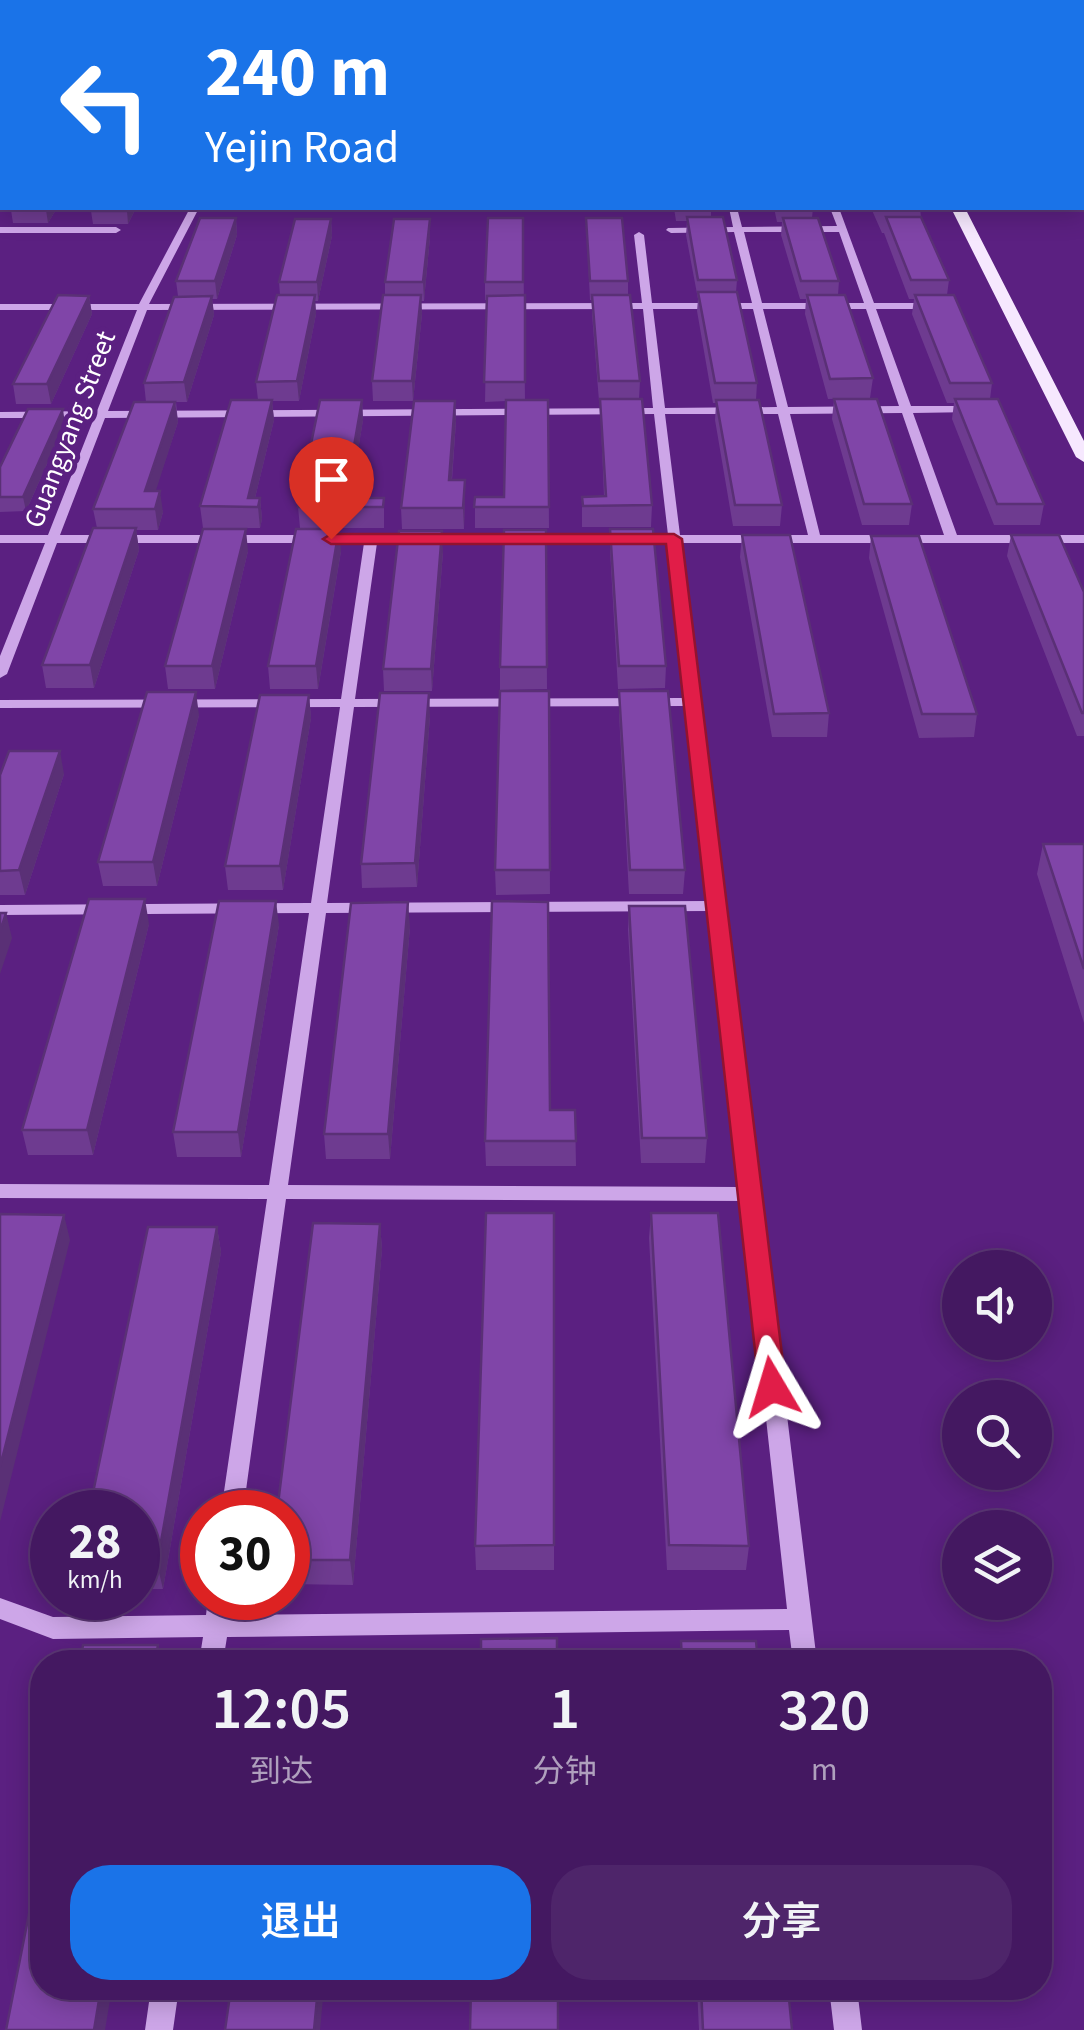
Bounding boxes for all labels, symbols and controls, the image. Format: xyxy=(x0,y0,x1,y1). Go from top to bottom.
text: 240 m xyxy=(205,23,390,123)
icon: left xyxy=(40,40,170,170)
text: Yejin Road xyxy=(205,116,399,180)
street label: Guangyang Street xyxy=(14,324,126,534)
pin xyxy=(289,437,374,540)
icon: arrive xyxy=(304,452,359,507)
map controls xyxy=(942,1250,1052,1620)
button: sound xyxy=(942,1250,1052,1360)
position arrow xyxy=(720,1335,824,1439)
button: search xyxy=(942,1380,1052,1490)
speed limit sign: 30 xyxy=(180,1490,310,1620)
text: 28 xyxy=(69,1507,121,1578)
button: layers xyxy=(942,1510,1052,1620)
text: km/h xyxy=(67,1562,123,1598)
text: 12:05 xyxy=(212,1667,351,1752)
text: 1 xyxy=(549,1667,580,1752)
text: 320 xyxy=(778,1669,870,1754)
text: m xyxy=(811,1747,838,1793)
text: 到达 xyxy=(249,1749,313,1795)
text: 分钟 xyxy=(533,1749,597,1795)
button: 退出 xyxy=(70,1865,531,1980)
button: 分享 xyxy=(551,1865,1012,1980)

